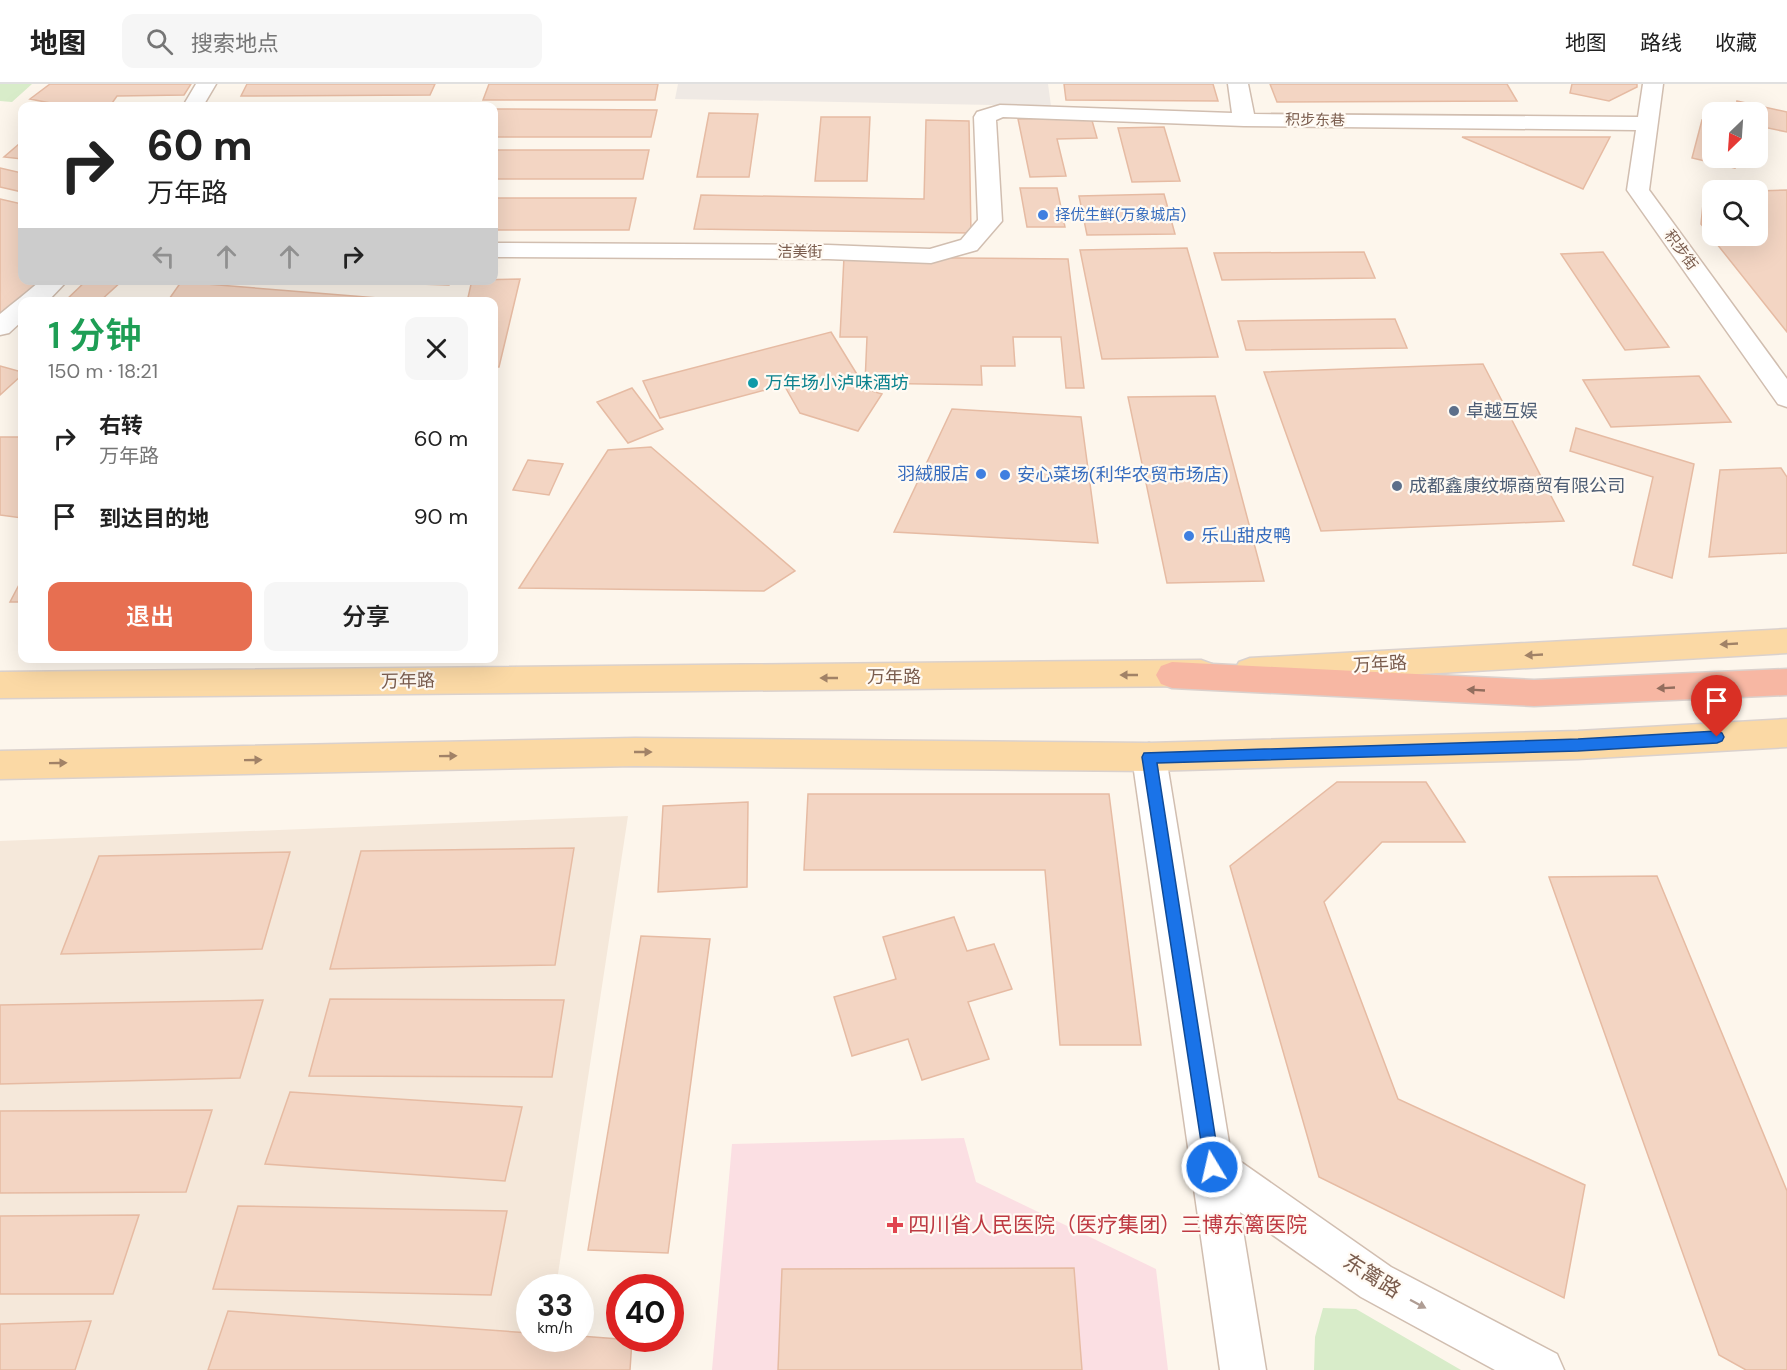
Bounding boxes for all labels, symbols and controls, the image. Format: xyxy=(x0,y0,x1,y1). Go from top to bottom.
search box xyxy=(122,14,542,68)
text: 地图 xyxy=(30,25,86,62)
icon: search xyxy=(143,25,176,58)
text: 搜索地点 xyxy=(191,29,279,58)
text: 地图 xyxy=(1565,29,1607,57)
text: 路线 xyxy=(1640,29,1682,57)
text: 收藏 xyxy=(1715,29,1757,57)
north arrow xyxy=(1702,102,1768,168)
map controls xyxy=(1702,102,1768,246)
street label: 积步东巷 xyxy=(1285,109,1345,131)
text: 60 m xyxy=(147,118,253,173)
icon: right xyxy=(48,126,126,204)
text: 万年路 xyxy=(147,175,228,210)
button: search xyxy=(1702,180,1768,246)
place label: 择优生鲜(万象城店) xyxy=(1055,205,1186,225)
marker: 择优生鲜(万象城店) xyxy=(1036,208,1050,222)
street label: 积步街 xyxy=(1660,226,1702,274)
icon: left xyxy=(147,240,180,273)
icon: ahead xyxy=(210,240,243,273)
icon: ahead xyxy=(273,240,306,273)
icon: right xyxy=(336,240,369,273)
street label: 洁美街 xyxy=(777,242,823,262)
text: 1 分钟 xyxy=(48,312,141,359)
button: close xyxy=(405,317,468,380)
text: 150 m · 18:21 xyxy=(48,358,158,384)
place label: 万年场小泸味酒坊 xyxy=(765,371,909,395)
marker: 万年场小泸味酒坊 xyxy=(746,376,760,390)
place label: 卓越互娱 xyxy=(1466,399,1538,423)
marker: 卓越互娱 xyxy=(1447,404,1461,418)
text: 右转 xyxy=(99,411,143,440)
icon: right xyxy=(48,422,81,455)
text: 60 m xyxy=(414,424,468,453)
text: 万年路 xyxy=(99,443,159,469)
place label: 羽絨服店 xyxy=(897,462,969,486)
place label: 安心菜场(利华农贸市场店) xyxy=(1017,463,1228,487)
marker: 羽絨服店 xyxy=(974,467,988,481)
marker: 安心菜场(利华农贸市场店) xyxy=(998,468,1012,482)
place label: 成都鑫康纹塬商贸有限公司 xyxy=(1409,474,1625,498)
marker: 成都鑫康纹塬商贸有限公司 xyxy=(1390,479,1404,493)
icon: arrive xyxy=(48,500,81,533)
text: 90 m xyxy=(414,502,468,531)
text: 到达目的地 xyxy=(99,504,209,533)
place label: 乐山甜皮鸭 xyxy=(1201,524,1291,548)
marker: 乐山甜皮鸭 xyxy=(1182,529,1196,543)
button: 退出 xyxy=(48,582,252,651)
button: 分享 xyxy=(264,582,468,651)
one-way arrow xyxy=(1719,640,1738,649)
street label: 万年路 xyxy=(1352,651,1408,677)
one-way arrow xyxy=(1524,651,1543,660)
street label: 万年路 xyxy=(867,665,921,689)
street label: 万年路 xyxy=(381,669,435,693)
one-way arrow xyxy=(1120,670,1139,680)
one-way arrow xyxy=(820,673,839,682)
pin xyxy=(1691,675,1742,737)
one-way arrow xyxy=(1656,683,1675,692)
icon: arrive xyxy=(1700,684,1733,717)
one-way arrow xyxy=(1466,686,1485,695)
one-way arrow xyxy=(634,747,653,757)
one-way arrow xyxy=(439,751,458,761)
one-way arrow xyxy=(244,755,263,765)
one-way arrow xyxy=(49,759,68,768)
position arrow xyxy=(1180,1135,1244,1199)
place label: 四川省人民医院（医疗集团）三博东篱医院 xyxy=(908,1211,1307,1239)
marker: 四川省人民医院（医疗集团）三博东篱医院 xyxy=(886,1216,904,1234)
street label: 东篱路 xyxy=(1338,1247,1406,1305)
speed limit sign: 40 xyxy=(606,1274,684,1352)
text: 33 xyxy=(537,1286,573,1325)
one-way arrow xyxy=(1410,1299,1427,1309)
text: km/h xyxy=(537,1318,573,1338)

